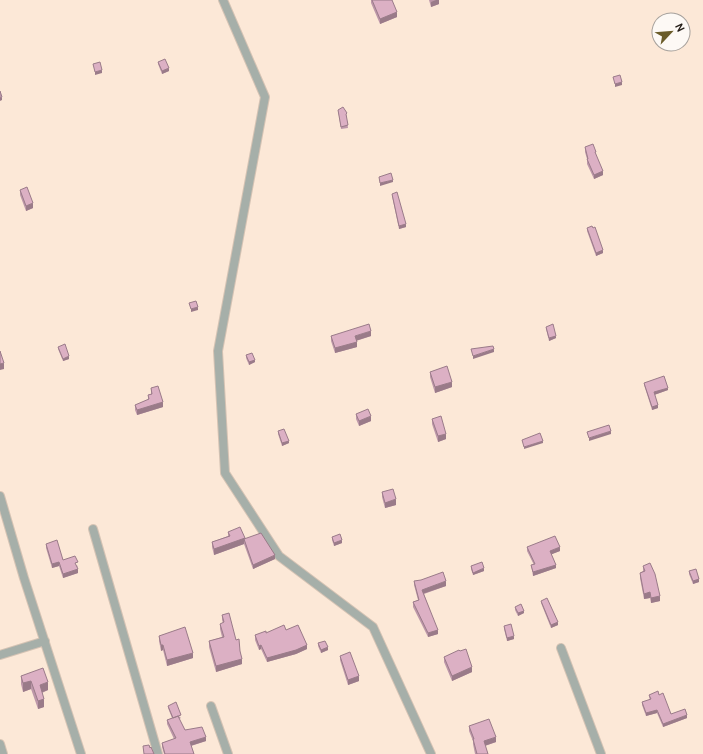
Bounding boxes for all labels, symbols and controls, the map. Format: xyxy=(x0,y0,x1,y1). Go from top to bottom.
north arrow xyxy=(651,12,691,52)
text: N xyxy=(672,21,688,34)

